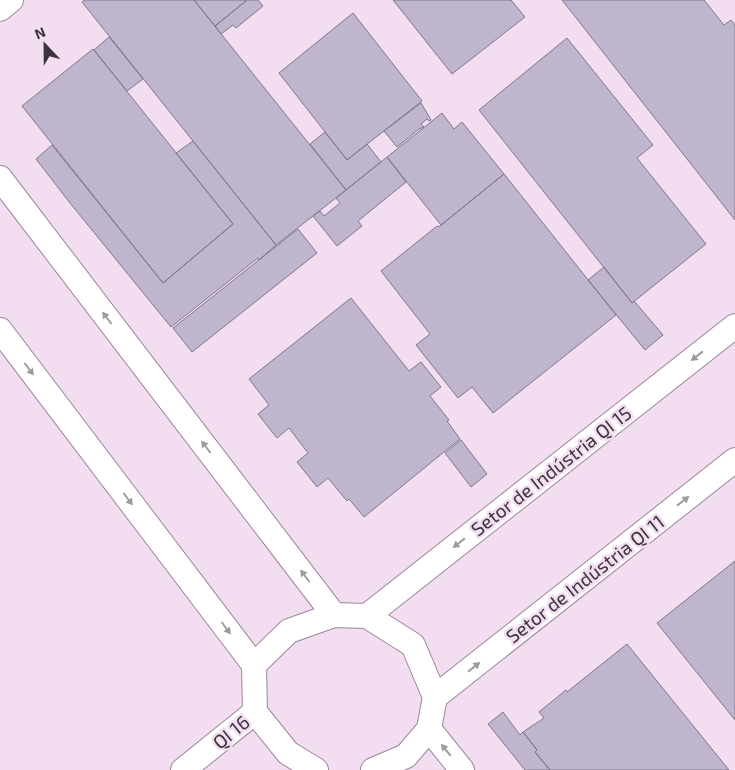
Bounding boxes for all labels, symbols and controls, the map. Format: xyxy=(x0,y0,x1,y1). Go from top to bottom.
north arrow xyxy=(20,20,70,70)
text: N xyxy=(32,23,48,42)
one-way arrow xyxy=(102,311,112,325)
one-way arrow xyxy=(690,351,704,361)
one-way arrow xyxy=(24,362,35,375)
street label: Setor de Indústria QI 15 xyxy=(466,401,635,540)
one-way arrow xyxy=(201,440,211,454)
one-way arrow xyxy=(122,492,133,505)
one-way arrow xyxy=(676,495,689,506)
street label: Setor de Indústria QI 11 xyxy=(501,510,668,647)
one-way arrow xyxy=(453,538,466,549)
one-way arrow xyxy=(299,570,310,583)
one-way arrow xyxy=(221,621,231,635)
one-way arrow xyxy=(467,662,480,672)
street label: QI 16 xyxy=(208,710,254,753)
one-way arrow xyxy=(440,743,451,756)

